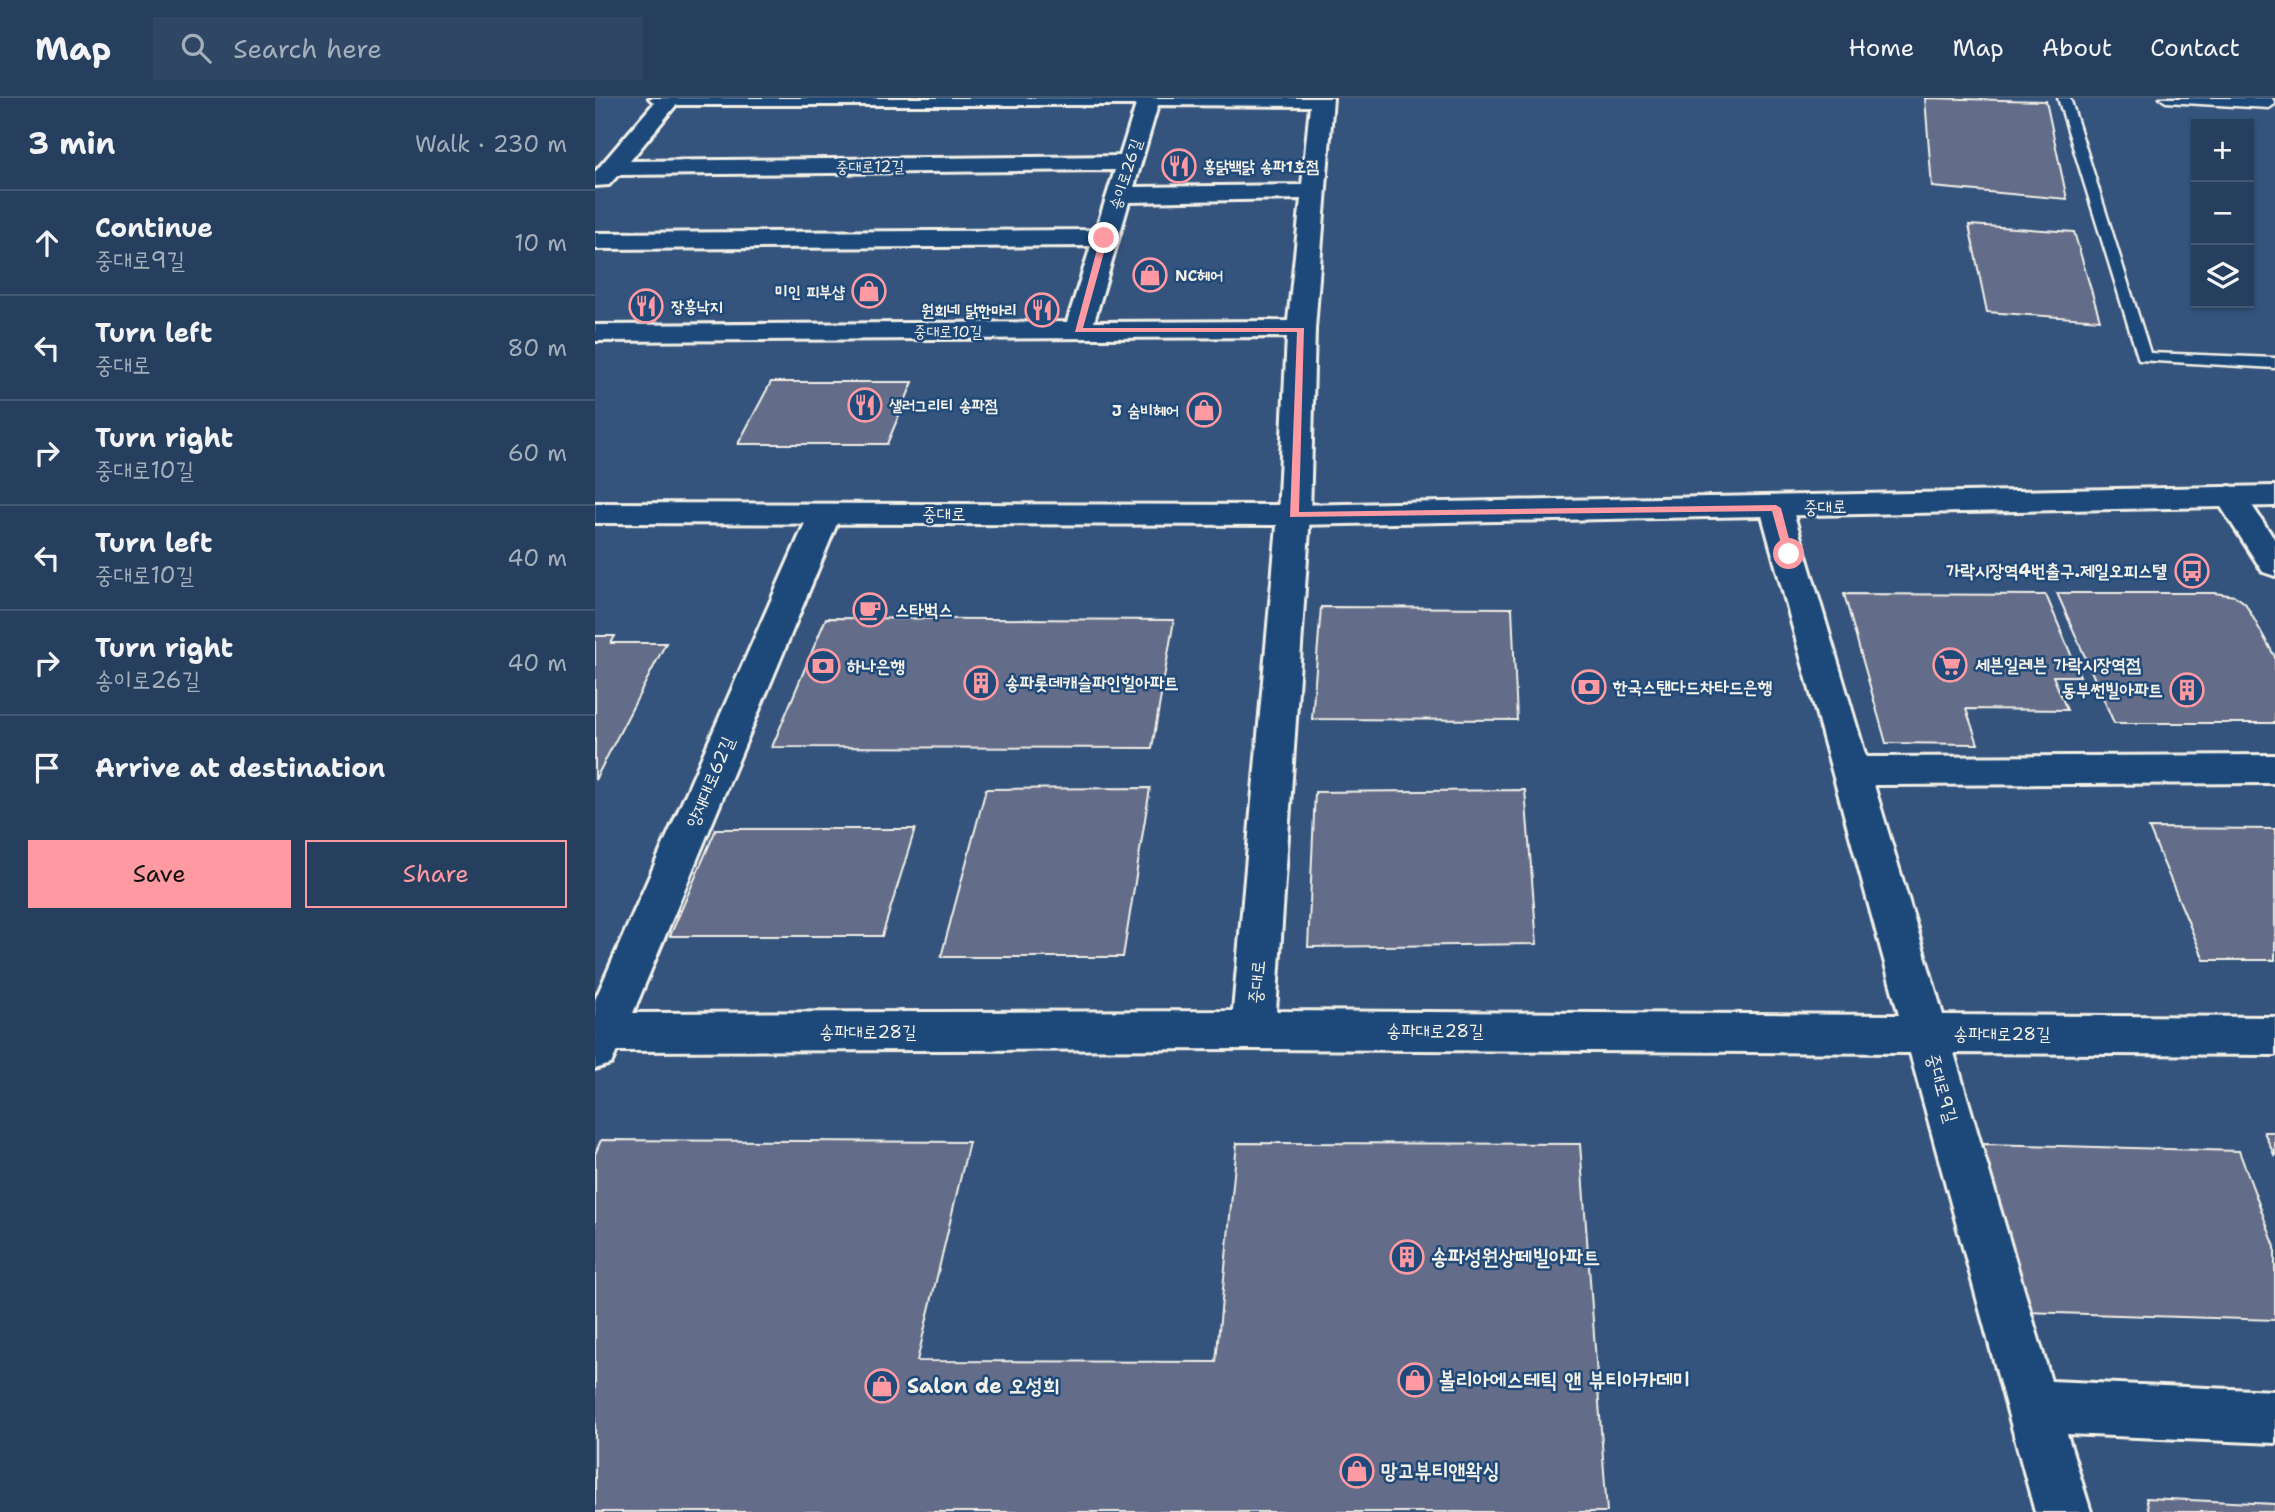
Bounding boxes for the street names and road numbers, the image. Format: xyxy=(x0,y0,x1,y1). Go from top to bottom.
street label: 송이로26길 xyxy=(1104,136,1147,212)
street label: 중대로12길 xyxy=(836,155,905,178)
street label: 중대로10길 xyxy=(914,321,983,342)
street label: 중대로 xyxy=(1803,495,1847,519)
street label: 중대로 xyxy=(922,502,966,526)
street label: 양재대로62길 xyxy=(680,732,740,831)
street label: 중대로 xyxy=(1243,959,1271,1005)
street label: 송파대로28길 xyxy=(1386,1019,1484,1043)
street label: 송파대로28길 xyxy=(819,1020,917,1044)
street label: 송파대로28길 xyxy=(1953,1022,2051,1046)
street label: 중대로9길 xyxy=(1921,1051,1963,1126)

